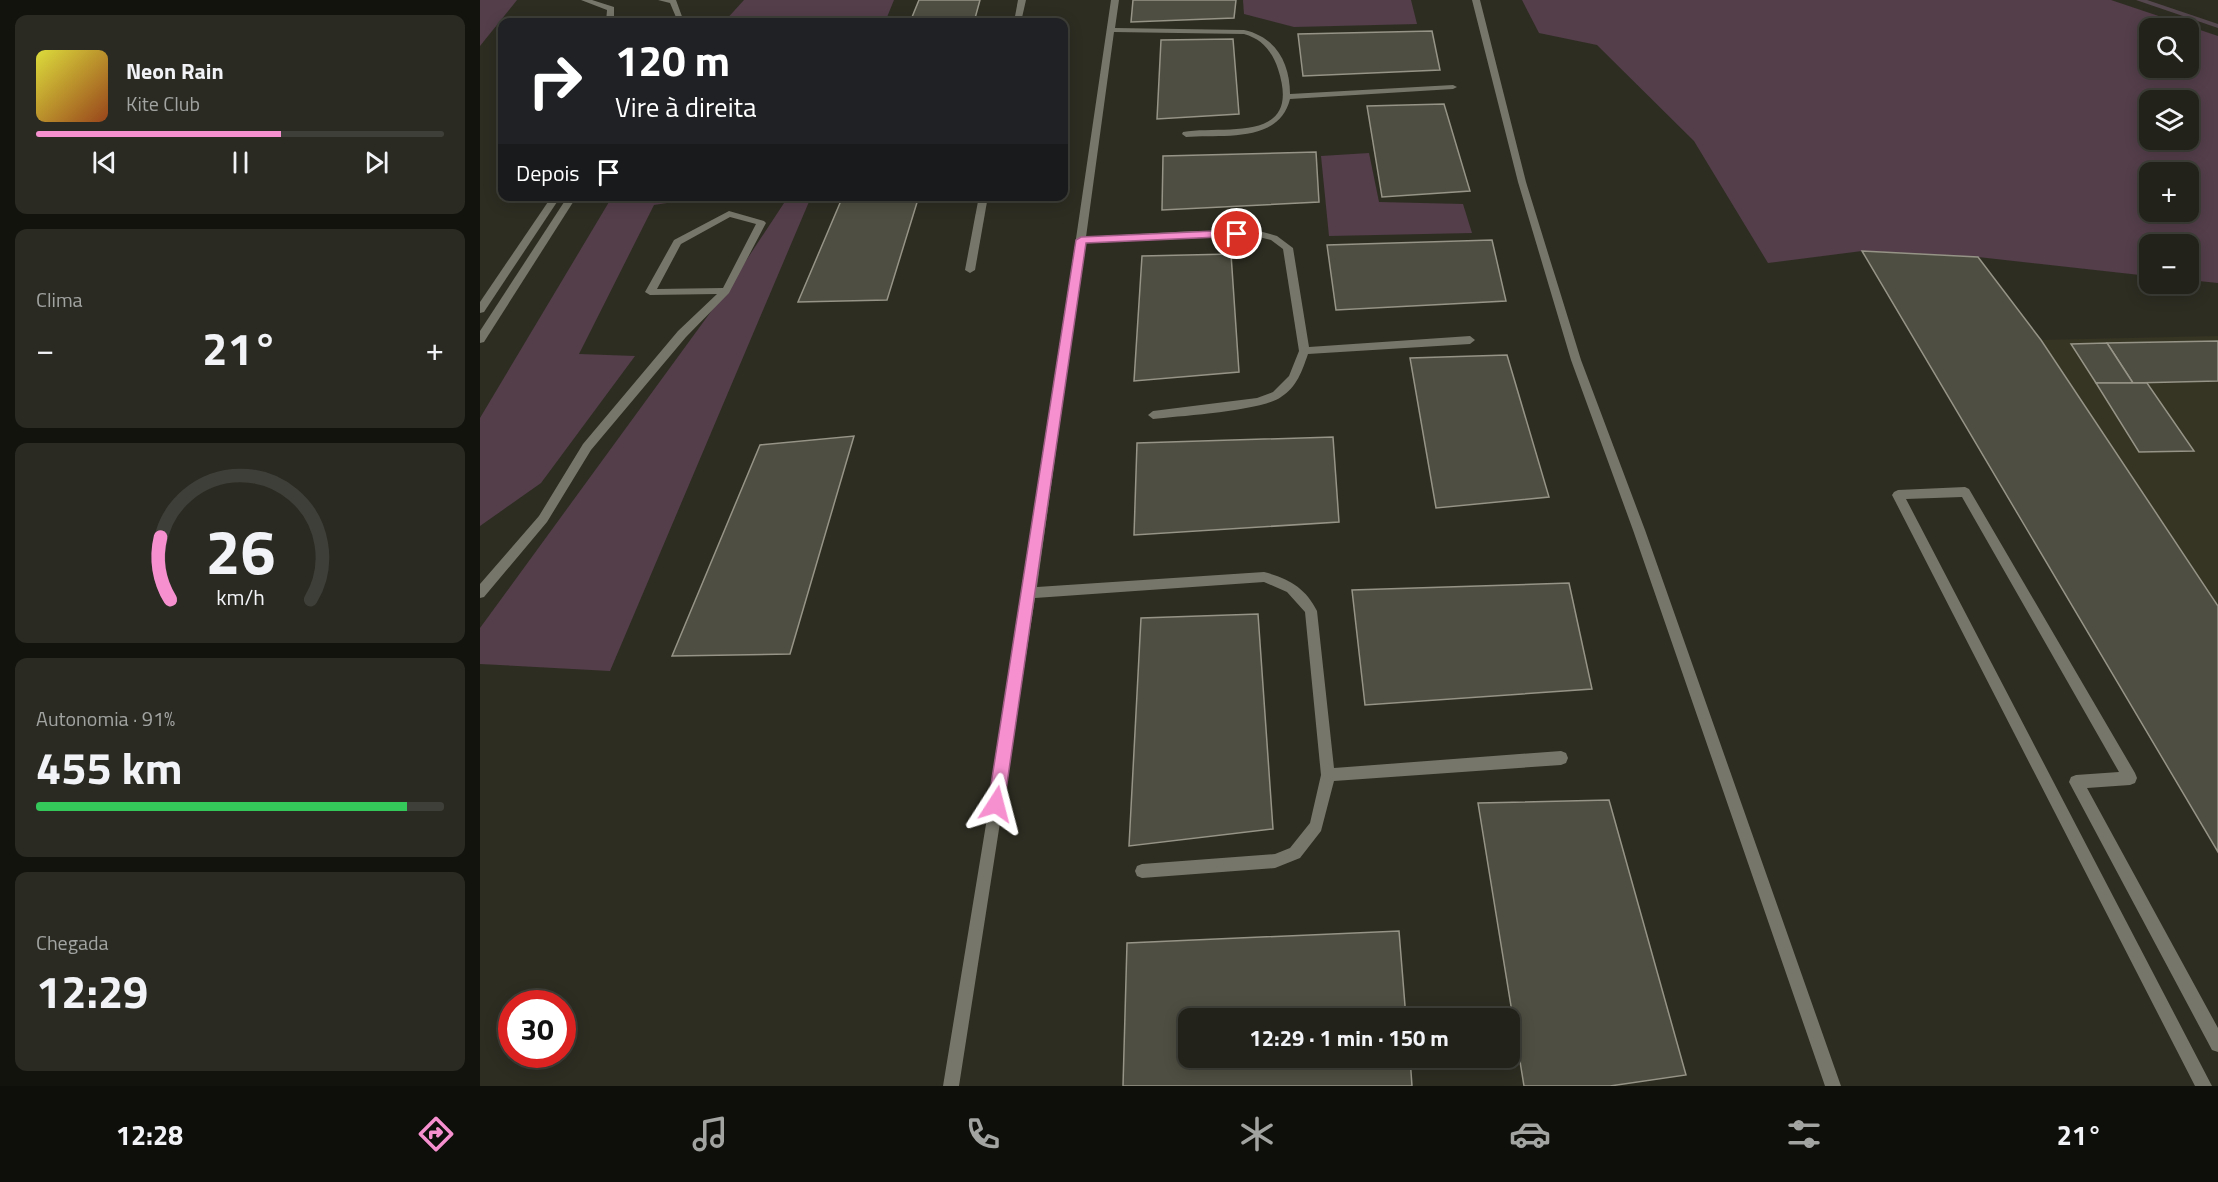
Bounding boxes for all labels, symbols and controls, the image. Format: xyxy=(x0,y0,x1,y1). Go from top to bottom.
map controls xyxy=(2139,18,2199,294)
button: search xyxy=(2139,18,2199,78)
text: 120 m xyxy=(615,28,730,92)
icon: right xyxy=(516,42,594,120)
text: Neon Rain xyxy=(126,54,224,88)
text: Vire à direita xyxy=(615,86,757,127)
text: Kite Club xyxy=(126,88,200,119)
button: layers xyxy=(2139,90,2199,150)
icon: previous xyxy=(88,146,121,179)
icon: pause xyxy=(224,146,257,179)
icon: next xyxy=(360,146,393,179)
text: Depois xyxy=(516,156,580,190)
icon: arrive xyxy=(592,156,625,189)
button: + xyxy=(2139,162,2199,222)
pin xyxy=(1211,208,1262,259)
icon: arrive xyxy=(1220,217,1253,250)
button: − xyxy=(2139,234,2199,294)
text: Clima xyxy=(36,284,83,315)
text: 21° xyxy=(202,314,278,382)
text: − xyxy=(36,324,54,374)
text: + xyxy=(426,324,444,374)
text: 26 xyxy=(205,503,275,598)
text: km/h xyxy=(216,581,264,613)
text: Autonomia · 91% xyxy=(36,703,175,734)
text: 455 km xyxy=(36,733,182,801)
position arrow xyxy=(964,772,1028,836)
text: Chegada xyxy=(36,927,109,958)
text: 12:29 xyxy=(36,957,148,1025)
speed limit sign: 30 xyxy=(498,990,576,1068)
text: 12:29 · 1 min · 150 m xyxy=(1249,1021,1449,1055)
icon: directions xyxy=(415,1113,457,1155)
icon: music xyxy=(689,1113,731,1155)
icon: phone xyxy=(962,1113,1004,1155)
icon: climate xyxy=(1236,1113,1278,1155)
icon: car xyxy=(1509,1113,1551,1155)
icon: filters xyxy=(1783,1113,1825,1155)
text: 12:28 xyxy=(116,1114,183,1155)
text: 21° xyxy=(2057,1114,2102,1155)

